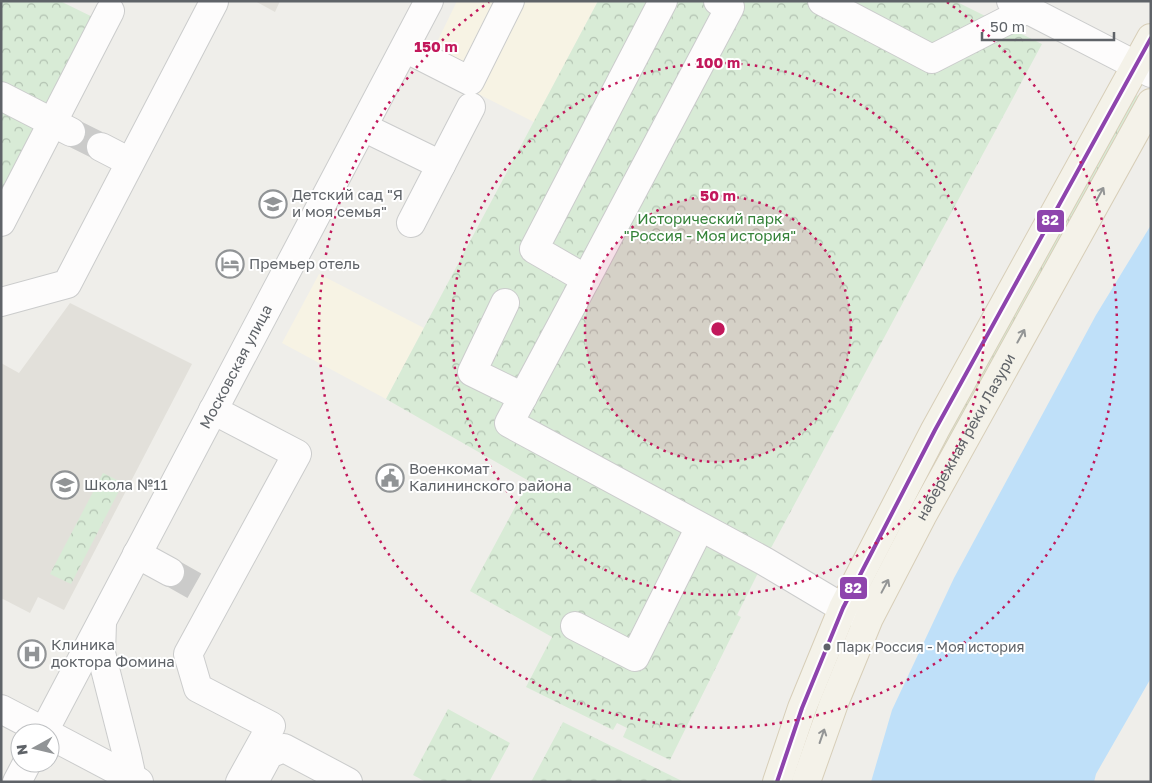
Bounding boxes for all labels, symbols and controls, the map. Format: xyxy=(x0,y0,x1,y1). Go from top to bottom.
scale bar xyxy=(982,10,1114,42)
text: 50 m xyxy=(990,17,1025,35)
text: 150 m xyxy=(414,37,458,55)
text: 100 m xyxy=(696,53,740,71)
place label: Детский сад "Я и моя семья" xyxy=(292,185,403,220)
text: 50 m xyxy=(700,186,736,204)
one-way arrow xyxy=(1095,186,1105,201)
school or university icon: Детский сад "Я и моя семья" xyxy=(258,189,288,219)
park label: Исторический парк "Россия - Моя история" xyxy=(624,209,796,244)
line badge: 82 xyxy=(1036,209,1065,233)
text: 82 xyxy=(1041,211,1059,228)
hotel icon: Премьер отель xyxy=(215,249,245,279)
place label: Премьер отель xyxy=(249,254,360,272)
street label: Московская улица xyxy=(195,301,275,431)
centre of rings xyxy=(709,320,727,338)
one-way arrow xyxy=(1017,329,1027,344)
street label: набережная реки Лазури xyxy=(911,350,1018,523)
place label: Военкомат Калининского района xyxy=(409,459,572,494)
public building icon: Военкомат Калининского района xyxy=(375,463,405,493)
school or university icon: Школа №11 xyxy=(50,470,80,500)
place label: Школа №11 xyxy=(84,475,168,493)
line badge: 82 xyxy=(839,576,868,600)
text: 82 xyxy=(844,579,862,596)
one-way arrow xyxy=(881,579,890,594)
place label: Клиника доктора Фомина xyxy=(51,635,175,670)
place label: Парк Россия - Моя история xyxy=(836,638,1024,655)
hospital icon: Клиника доктора Фомина xyxy=(17,639,47,669)
marker: Парк Россия - Моя история xyxy=(822,642,832,652)
north arrow xyxy=(10,723,60,773)
one-way arrow xyxy=(818,728,827,744)
text: N xyxy=(12,743,31,756)

